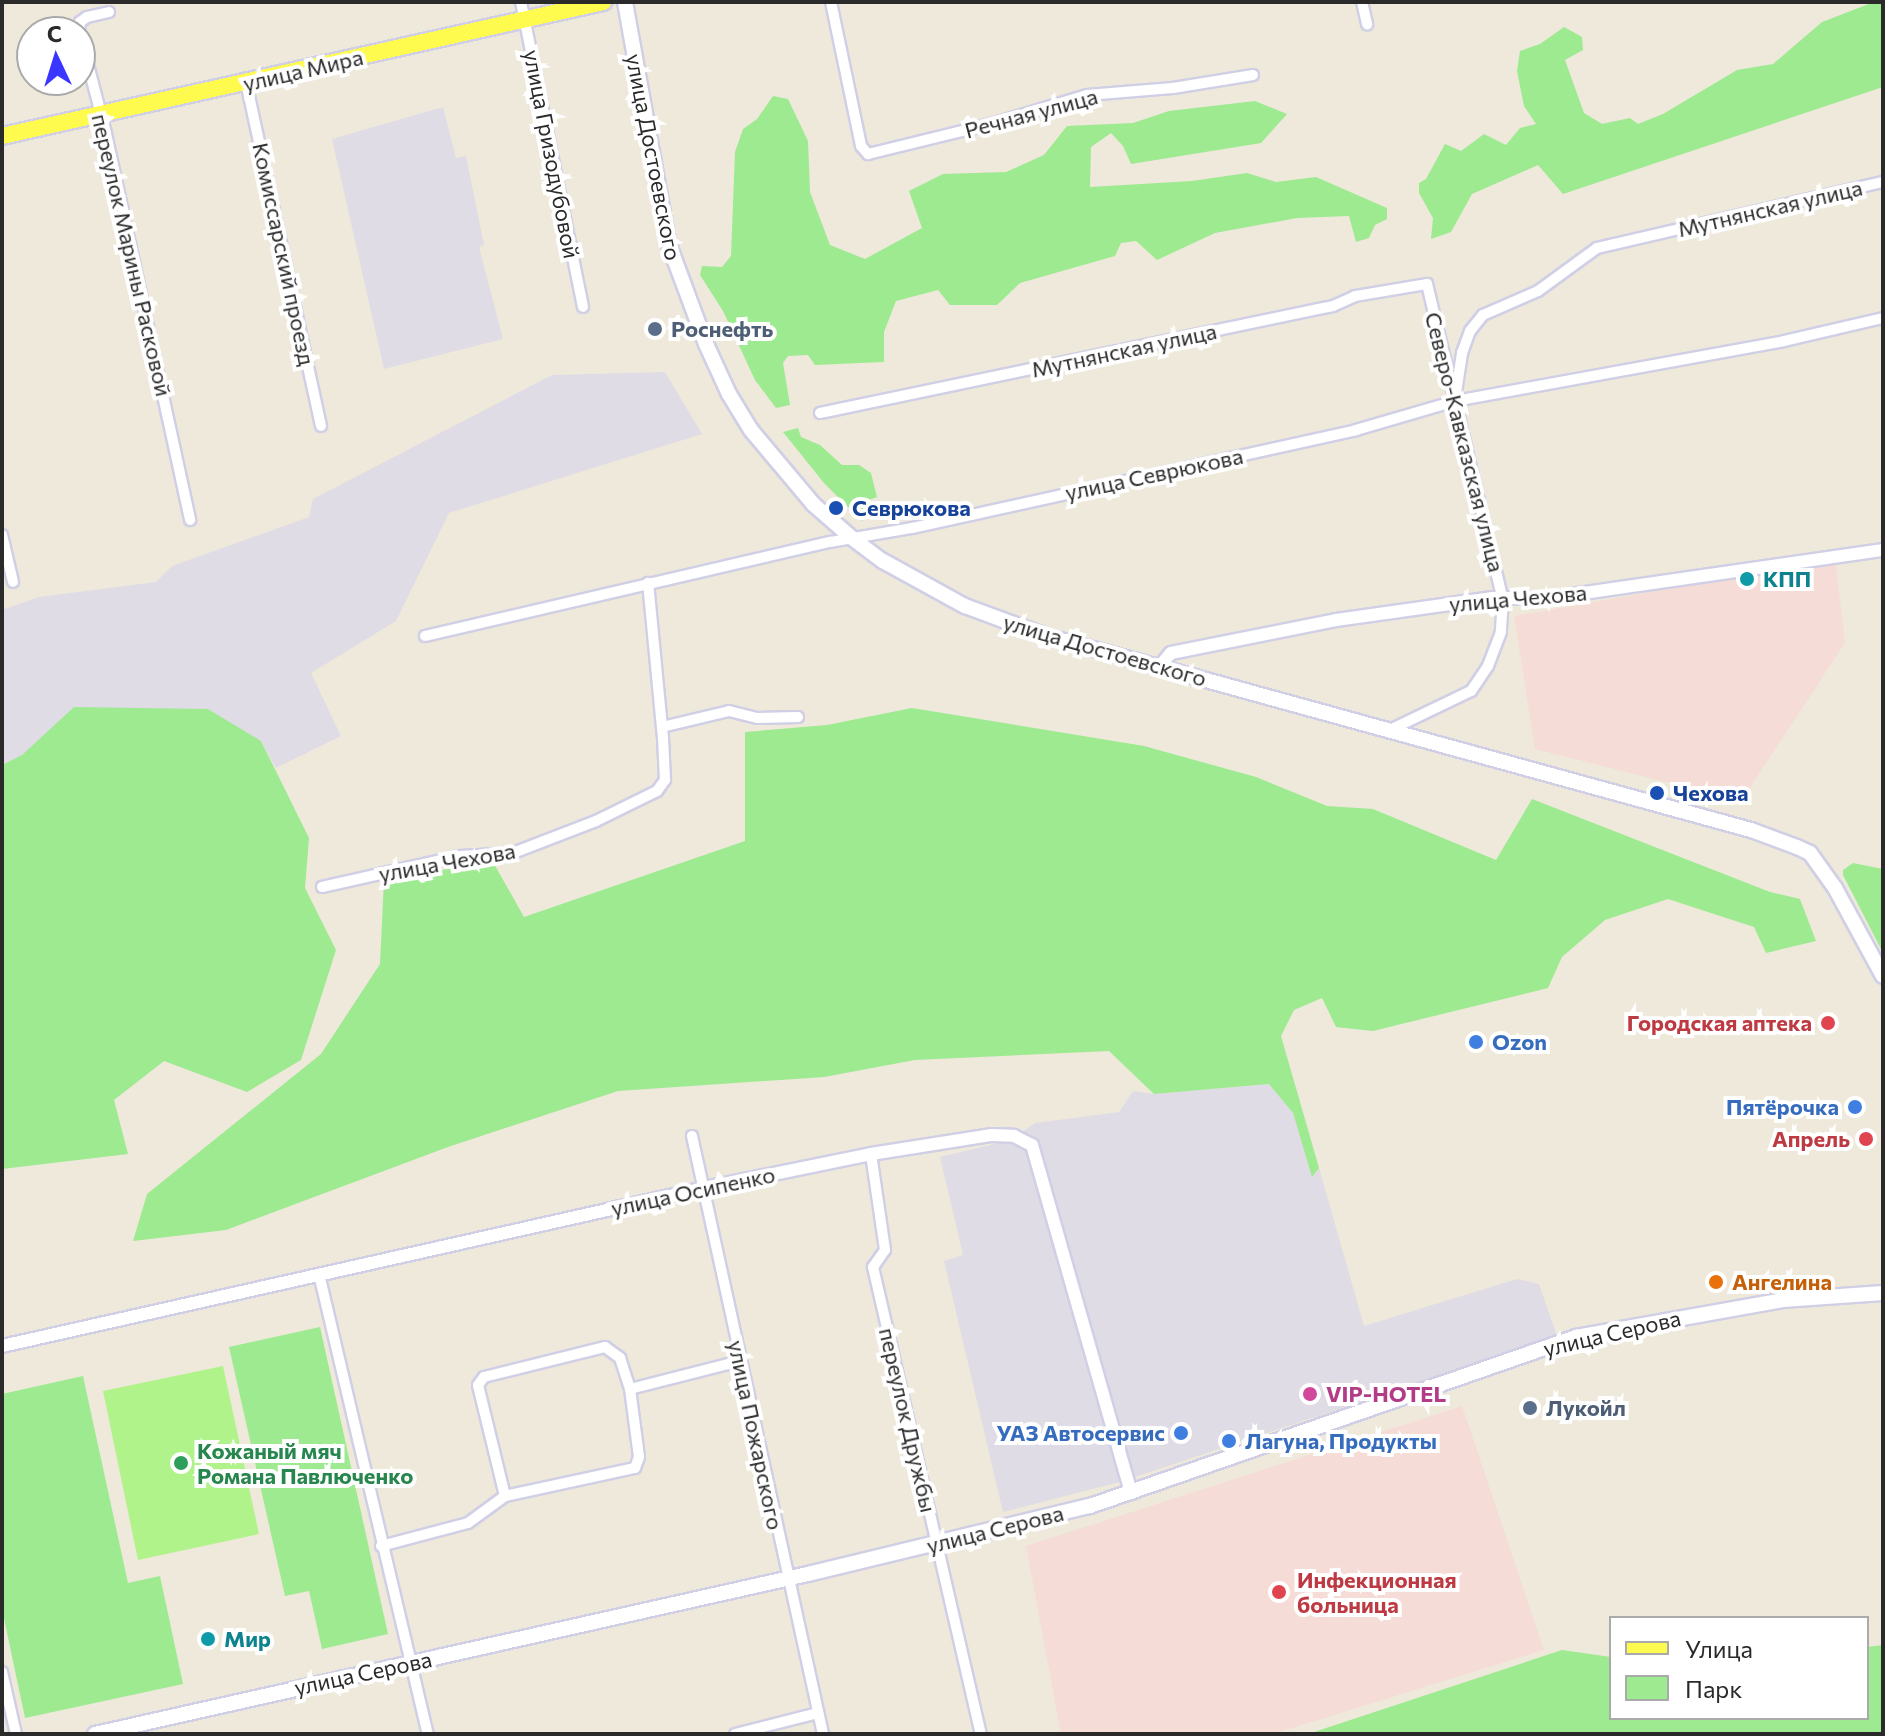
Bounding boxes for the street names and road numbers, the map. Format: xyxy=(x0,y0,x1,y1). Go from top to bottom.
street label: улица Мира xyxy=(240,43,366,97)
street label: улица Гризодубовой xyxy=(519,47,585,261)
street label: улица Достоевского xyxy=(621,51,687,263)
street label: Речная улица xyxy=(962,83,1100,143)
street label: переулок Марины Расковой xyxy=(87,111,177,399)
street label: Комиссарский проезд xyxy=(247,140,321,368)
street label: Мутнянская улица xyxy=(1675,174,1865,242)
street label: Северо-Кавказская улица xyxy=(1420,309,1510,575)
street label: Мутнянская улица xyxy=(1029,317,1219,383)
street label: улица Севрюкова xyxy=(1063,442,1245,506)
street label: улица Чехова xyxy=(1448,579,1588,617)
street label: улица Достоевского xyxy=(1000,608,1210,692)
street label: улица Чехова xyxy=(377,837,517,887)
street label: улица Осипенко xyxy=(609,1161,777,1221)
street label: улица Серова xyxy=(1541,1304,1683,1362)
street label: переулок Дружбы xyxy=(874,1325,942,1515)
street label: улица Пожарского xyxy=(723,1338,789,1532)
street label: улица Серова xyxy=(924,1499,1066,1559)
street label: улица Серова xyxy=(292,1646,434,1700)

